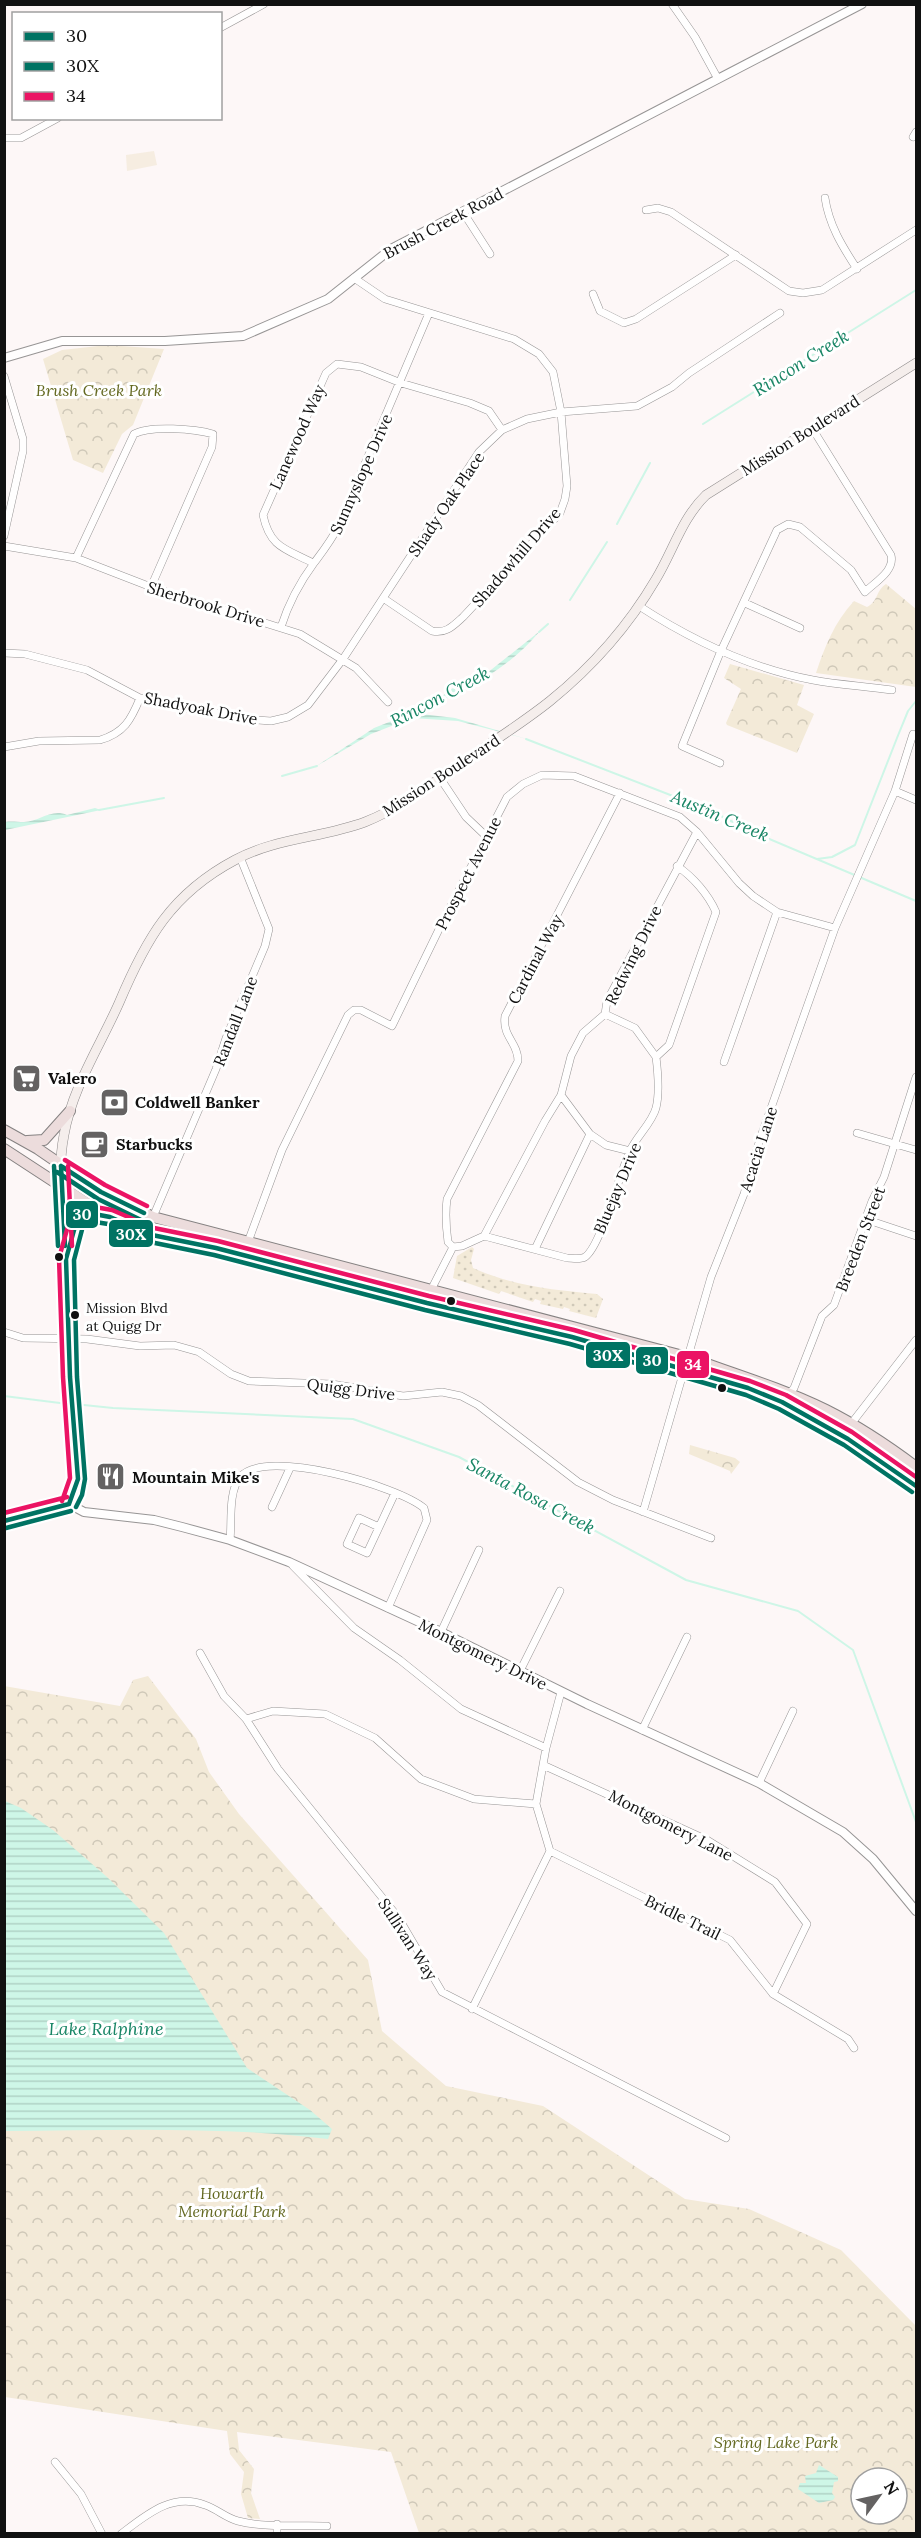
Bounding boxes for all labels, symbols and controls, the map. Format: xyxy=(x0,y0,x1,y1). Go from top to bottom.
legend xyxy=(12,12,222,120)
text: 30 xyxy=(66,24,87,47)
text: 30X xyxy=(66,54,99,77)
text: 34 xyxy=(66,84,86,107)
street label: Brush Creek Road xyxy=(380,183,507,263)
water label: Rincon Creek xyxy=(749,324,853,401)
park label: Brush Creek Park xyxy=(36,380,162,400)
street label: Lanewood Way xyxy=(265,381,329,493)
street label: Mission Boulevard xyxy=(737,390,863,480)
street label: Sunnyslope Drive xyxy=(325,410,397,537)
street label: Shady Oak Place xyxy=(404,448,489,560)
street label: Shadowhill Drive xyxy=(467,503,565,611)
street label: Sherbrook Drive xyxy=(145,577,268,631)
water label: Rincon Creek xyxy=(386,661,493,732)
street label: Shadyoak Drive xyxy=(143,687,260,729)
street label: Mission Boulevard xyxy=(378,729,504,820)
water label: Austin Creek xyxy=(667,784,773,847)
street label: Prospect Avenue xyxy=(431,813,505,933)
street label: Redwing Drive xyxy=(600,902,666,1008)
street label: Cardinal Way xyxy=(503,910,567,1007)
street label: Randall Lane xyxy=(209,973,261,1069)
supermarket icon: Valero xyxy=(11,1062,43,1094)
place label: Valero xyxy=(48,1068,97,1088)
bank icon: Coldwell Banker xyxy=(98,1086,130,1118)
place label: Coldwell Banker xyxy=(135,1092,260,1112)
street label: Acacia Lane xyxy=(735,1104,781,1195)
cafe icon: Starbucks xyxy=(79,1128,111,1160)
place label: Starbucks xyxy=(116,1134,193,1154)
street label: Bluejay Drive xyxy=(589,1139,645,1237)
street label: Breeden Street xyxy=(831,1183,890,1295)
line badge: 30 xyxy=(65,1200,99,1229)
text: 30 xyxy=(72,1204,92,1224)
line badge: 30X xyxy=(108,1219,154,1248)
text: 30X xyxy=(116,1224,147,1244)
unlabelled marker xyxy=(53,1251,65,1263)
unlabelled marker xyxy=(445,1295,457,1307)
place label: Mission Blvd at Quigg Dr xyxy=(86,1299,168,1335)
marker: Mission Blvd at Quigg Dr xyxy=(69,1309,81,1321)
line badge: 30X xyxy=(585,1341,631,1369)
text: 30X xyxy=(593,1345,624,1365)
line badge: 30 xyxy=(635,1346,669,1375)
text: 30 xyxy=(642,1350,662,1370)
line badge: 34 xyxy=(676,1350,710,1379)
text: 34 xyxy=(684,1354,702,1374)
street label: Quigg Drive xyxy=(306,1374,397,1404)
unlabelled marker xyxy=(716,1382,728,1394)
water label: Santa Rosa Creek xyxy=(463,1452,599,1539)
restaurant icon: Mountain Mike's xyxy=(95,1461,127,1493)
place label: Mountain Mike's xyxy=(132,1467,260,1487)
street label: Montgomery Drive xyxy=(415,1614,551,1694)
street label: Montgomery Lane xyxy=(605,1785,737,1865)
street label: Bridle Trail xyxy=(642,1890,724,1944)
street label: Sullivan Way xyxy=(374,1894,442,1984)
water label: Lake Ralphine xyxy=(48,2017,164,2040)
park label: Howarth Memorial Park xyxy=(178,2183,286,2221)
park label: Spring Lake Park xyxy=(714,2432,838,2452)
north arrow xyxy=(849,2466,909,2526)
text: N xyxy=(880,2477,903,2498)

